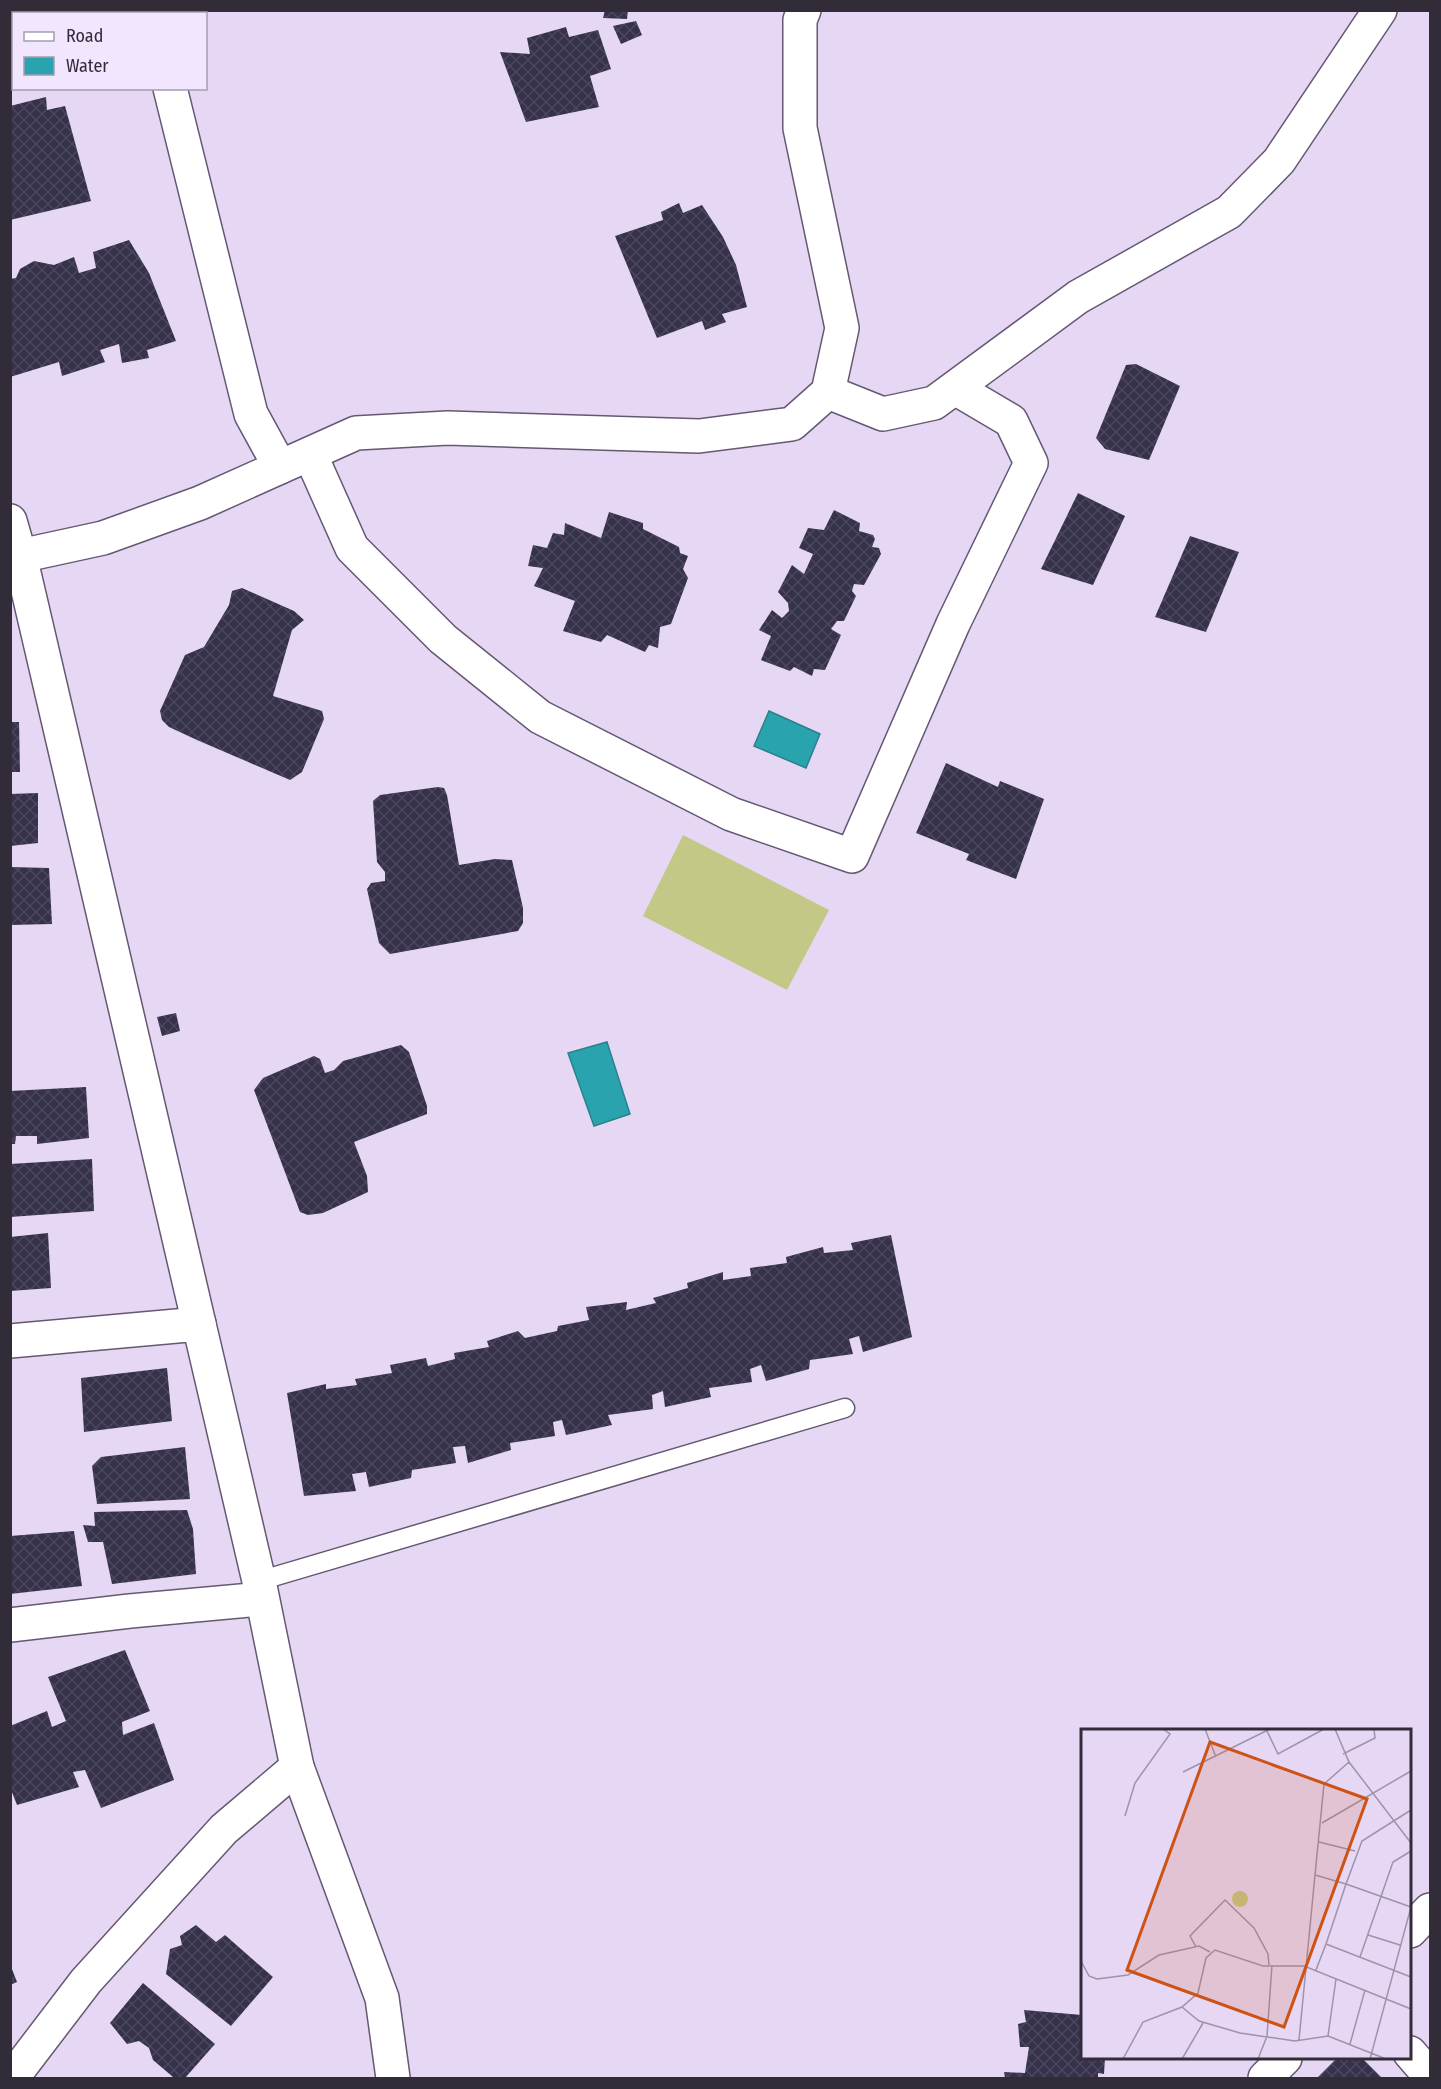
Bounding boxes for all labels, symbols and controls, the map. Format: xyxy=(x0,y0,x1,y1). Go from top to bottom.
legend xyxy=(12,12,207,90)
text: Road xyxy=(66,25,103,47)
text: Water xyxy=(66,55,109,77)
inset map xyxy=(1081,1729,1411,2059)

